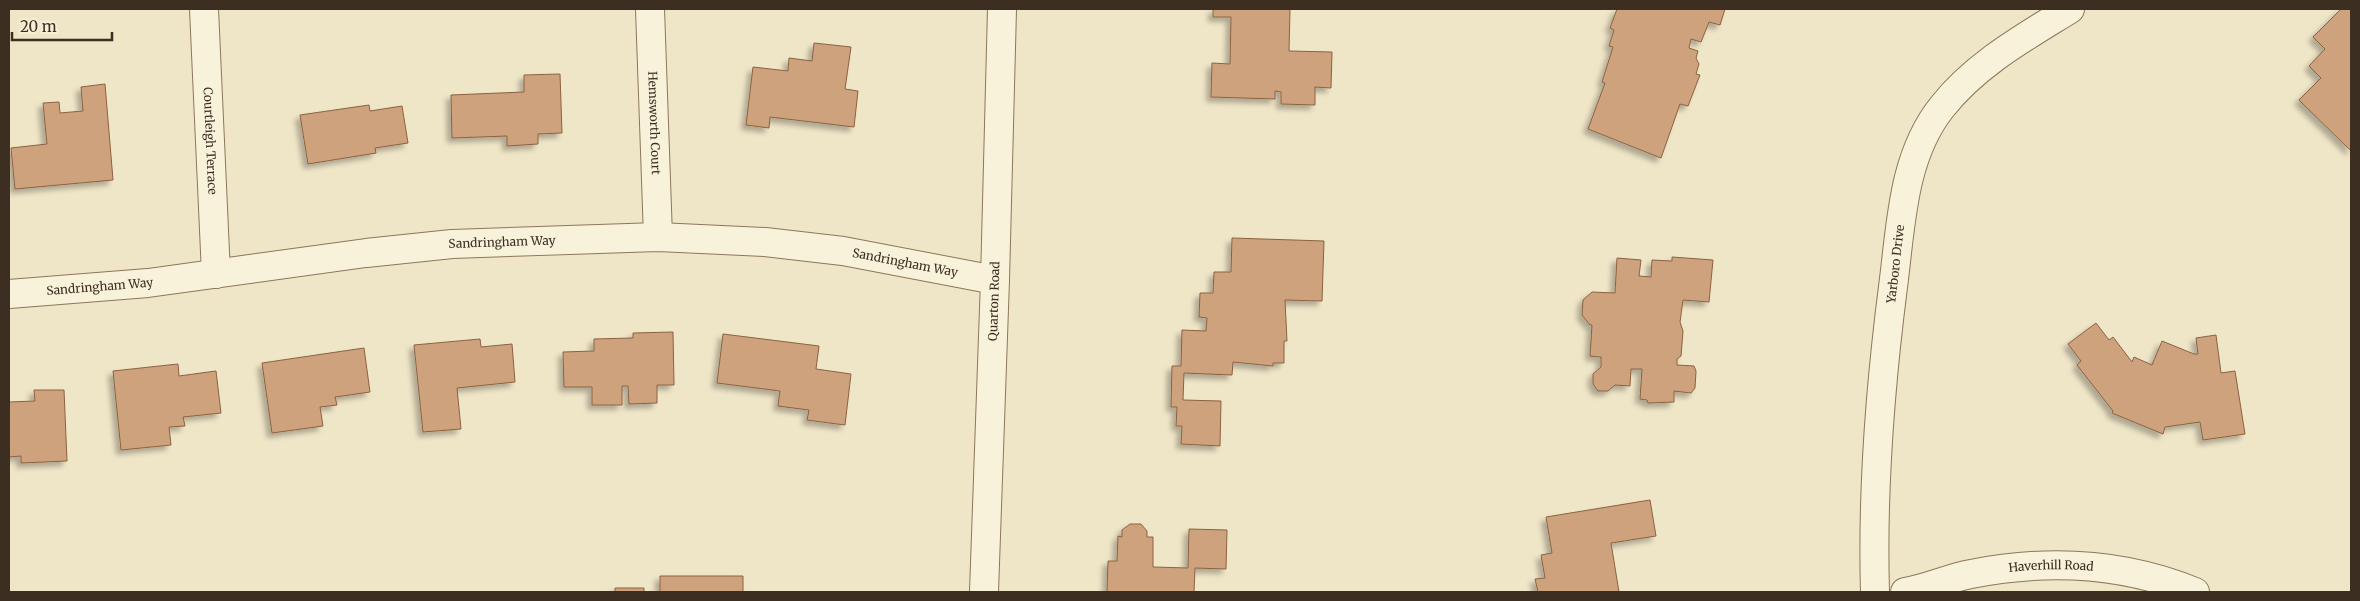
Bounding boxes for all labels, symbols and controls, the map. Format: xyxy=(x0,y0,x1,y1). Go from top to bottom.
scale bar xyxy=(12,10,112,42)
text: 20 m xyxy=(20,17,57,36)
street label: Hemsworth Court xyxy=(645,71,664,175)
street label: Courtleigh Terrace xyxy=(201,87,220,195)
street label: Yarboro Drive xyxy=(1883,224,1907,305)
street label: Sandringham Way xyxy=(448,232,556,251)
street label: Sandringham Way xyxy=(851,245,959,280)
street label: Quarton Road xyxy=(985,261,1002,341)
street label: Sandringham Way xyxy=(46,274,154,298)
street label: Haverhill Road xyxy=(2008,557,2094,575)

